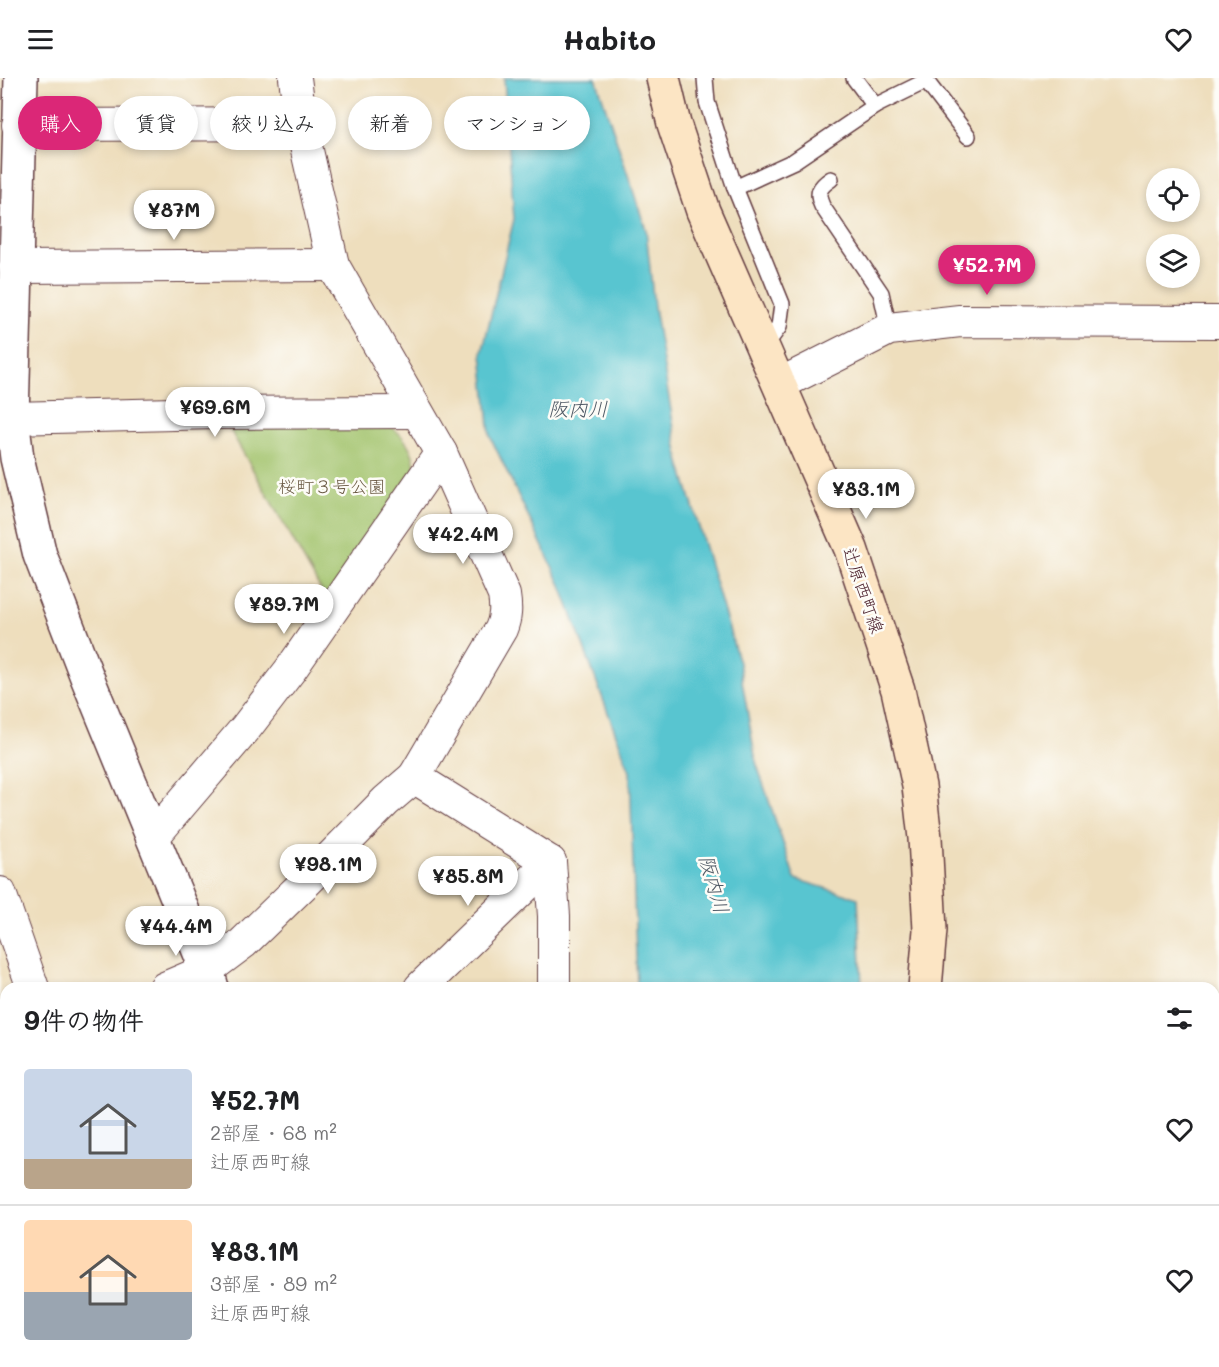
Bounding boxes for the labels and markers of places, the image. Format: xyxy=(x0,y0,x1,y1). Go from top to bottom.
pin: ¥87M xyxy=(138,190,210,241)
pin: ¥52.7M xyxy=(938,245,1036,296)
pin: ¥69.6M xyxy=(166,387,264,438)
pin: ¥83.1M xyxy=(817,469,915,520)
pin: ¥42.4M xyxy=(414,514,512,565)
pin: ¥89.7M xyxy=(235,584,333,635)
pin: ¥98.1M xyxy=(279,844,377,895)
pin: ¥85.8M xyxy=(419,856,517,907)
pin: ¥44.4M xyxy=(127,906,225,957)

